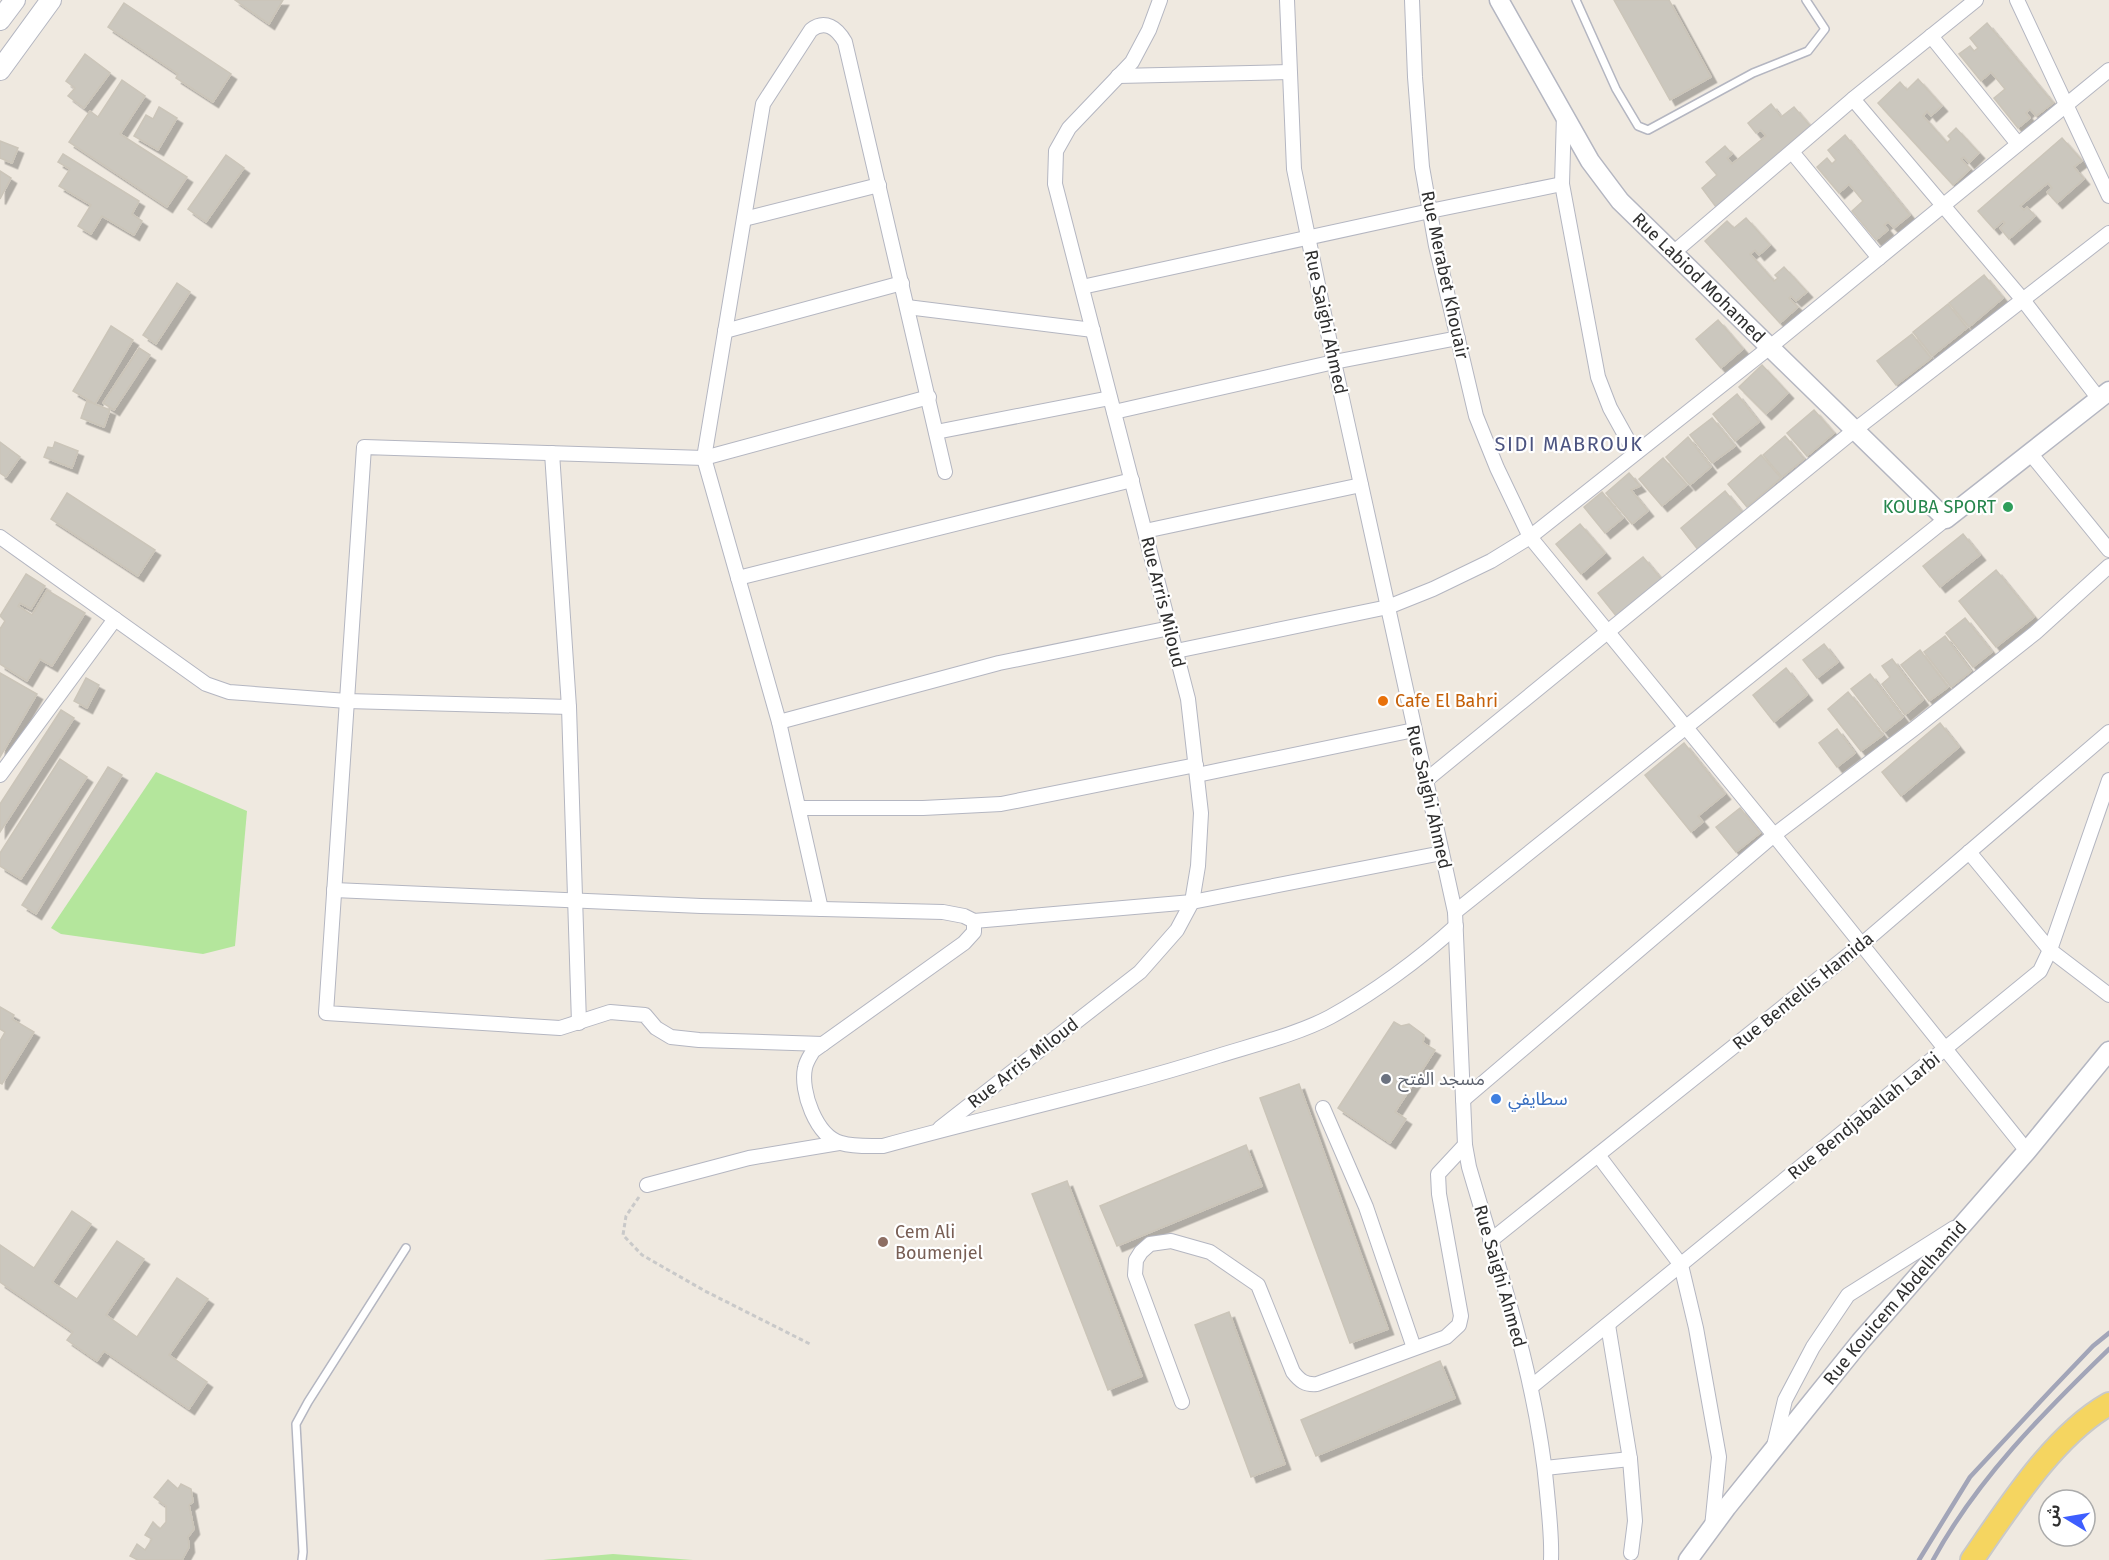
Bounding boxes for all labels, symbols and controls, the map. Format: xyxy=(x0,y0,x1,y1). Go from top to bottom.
street label: Rue Merabet Khouair xyxy=(1416,189,1474,361)
street label: Rue Labiod Mohamed xyxy=(1628,208,1770,348)
street label: Rue Saighi Ahmed xyxy=(1300,248,1352,396)
district label: SIDI MABROUK xyxy=(1495,432,1643,456)
place label: KOUBA SPORT xyxy=(1883,496,1997,518)
marker: KOUBA SPORT xyxy=(2001,500,2015,514)
street label: Rue Arris Miloud xyxy=(1136,534,1190,670)
place label: Cafe El Bahri xyxy=(1395,690,1498,712)
marker: Cafe El Bahri xyxy=(1376,694,1390,708)
street label: Rue Saighi Ahmed xyxy=(1402,723,1456,871)
street label: Rue Bentellis Hamida xyxy=(1728,927,1878,1055)
street label: Rue Arris Miloud xyxy=(963,1013,1083,1113)
street label: Rue Bendjaballah Larbi xyxy=(1783,1048,1945,1184)
place label: مسجد الفتح xyxy=(1398,1068,1485,1092)
marker: مسجد الفتح xyxy=(1379,1072,1393,1086)
place label: سطايفي xyxy=(1508,1088,1568,1112)
marker: سطايفي xyxy=(1489,1092,1503,1106)
street label: Rue Saighi Ahmed xyxy=(1469,1202,1531,1350)
street label: Rue Kouicem Abdelhamid xyxy=(1819,1217,1972,1390)
place label: Cem Ali Boumenjel xyxy=(895,1221,983,1264)
marker: Cem Ali Boumenjel xyxy=(876,1235,890,1249)
north arrow xyxy=(2037,1488,2097,1548)
text: ش xyxy=(2041,1503,2064,1528)

